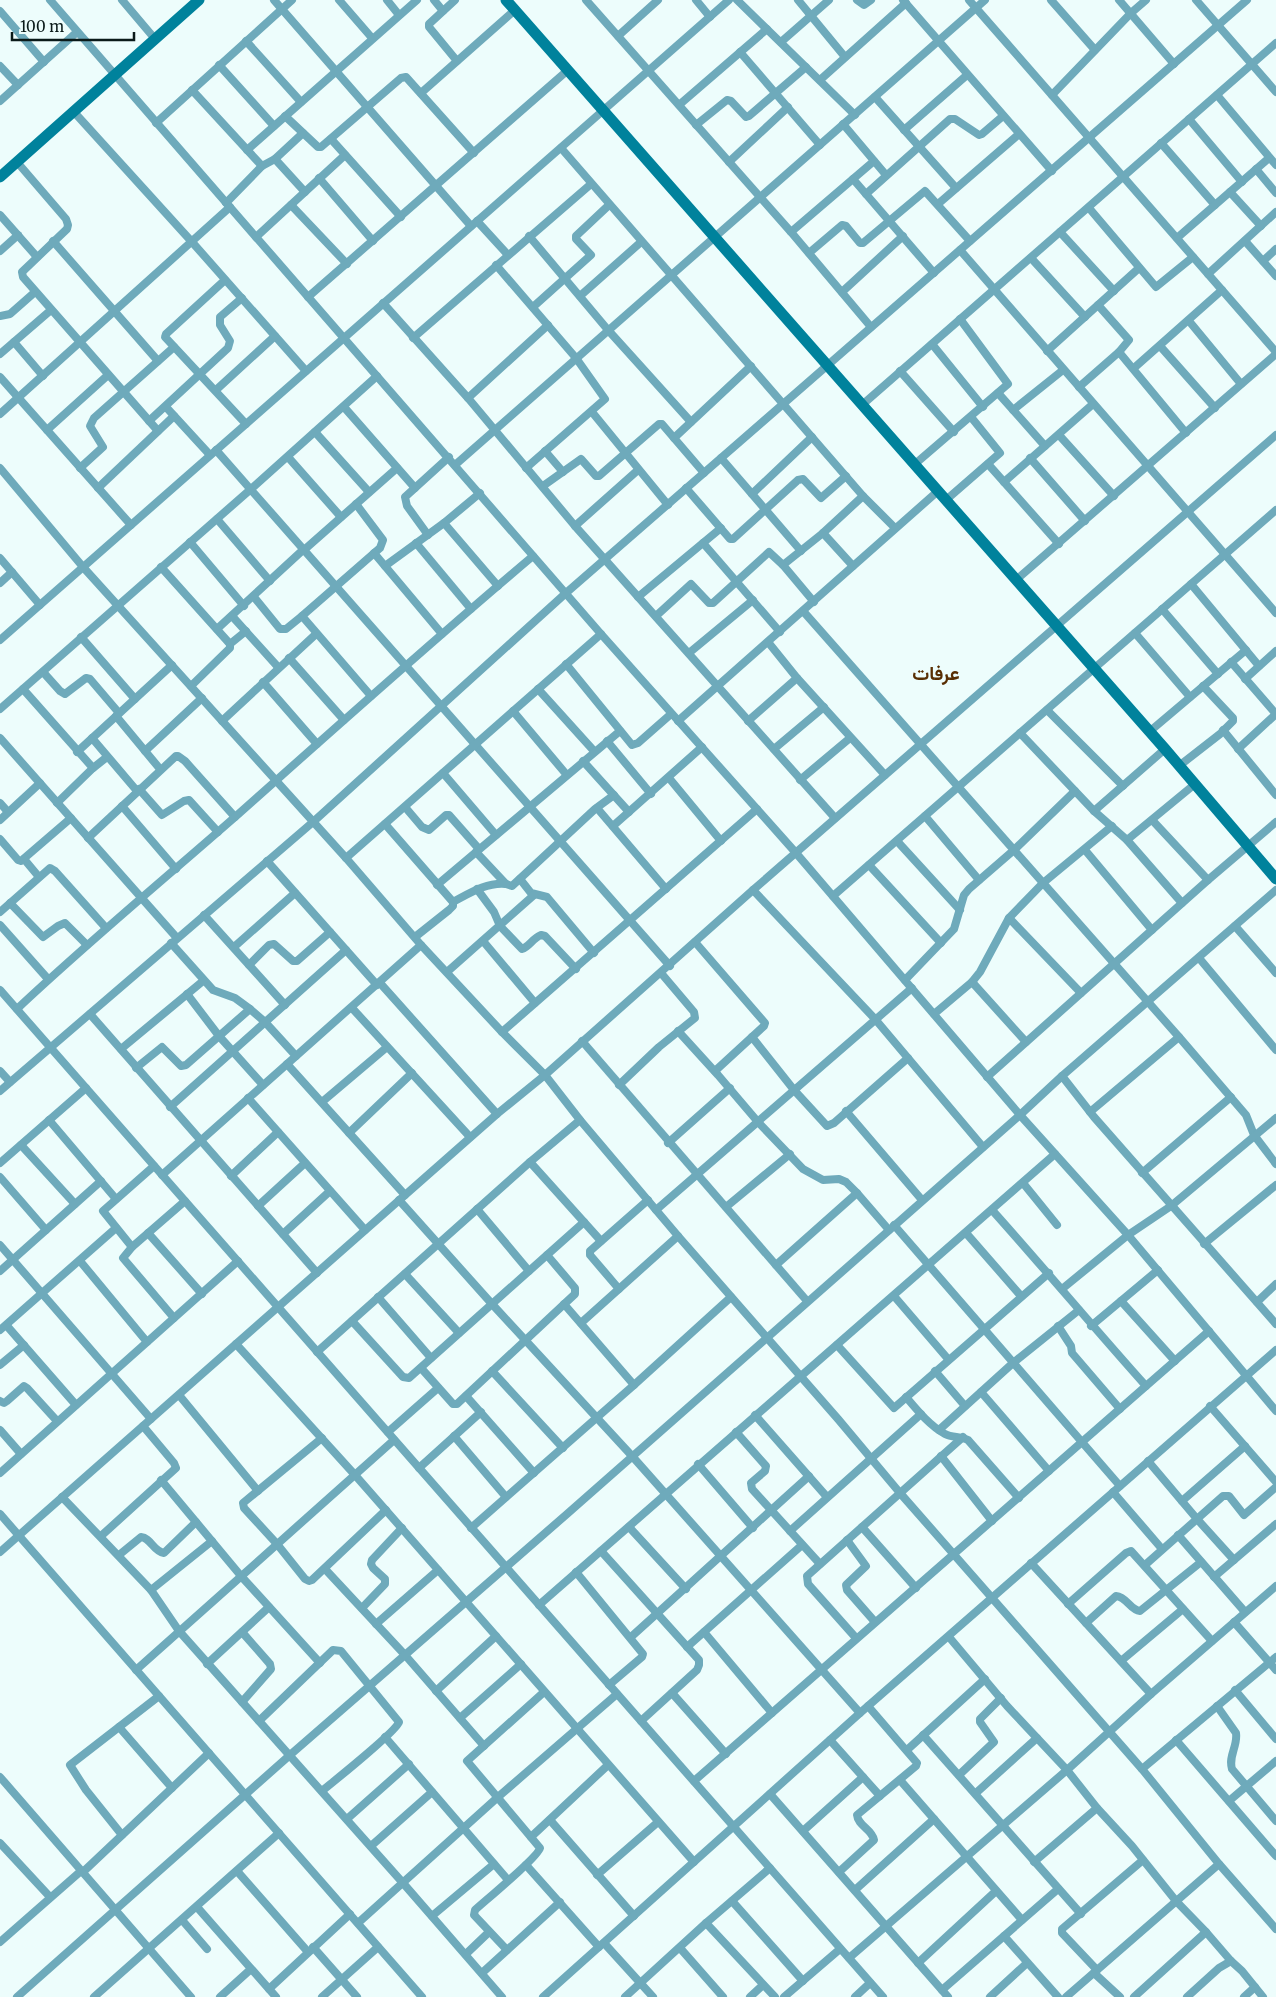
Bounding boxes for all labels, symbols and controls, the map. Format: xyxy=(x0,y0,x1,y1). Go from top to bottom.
scale bar xyxy=(12,10,135,42)
text: 100 m xyxy=(20,17,64,36)
district label: عرفات xyxy=(912,661,960,686)

